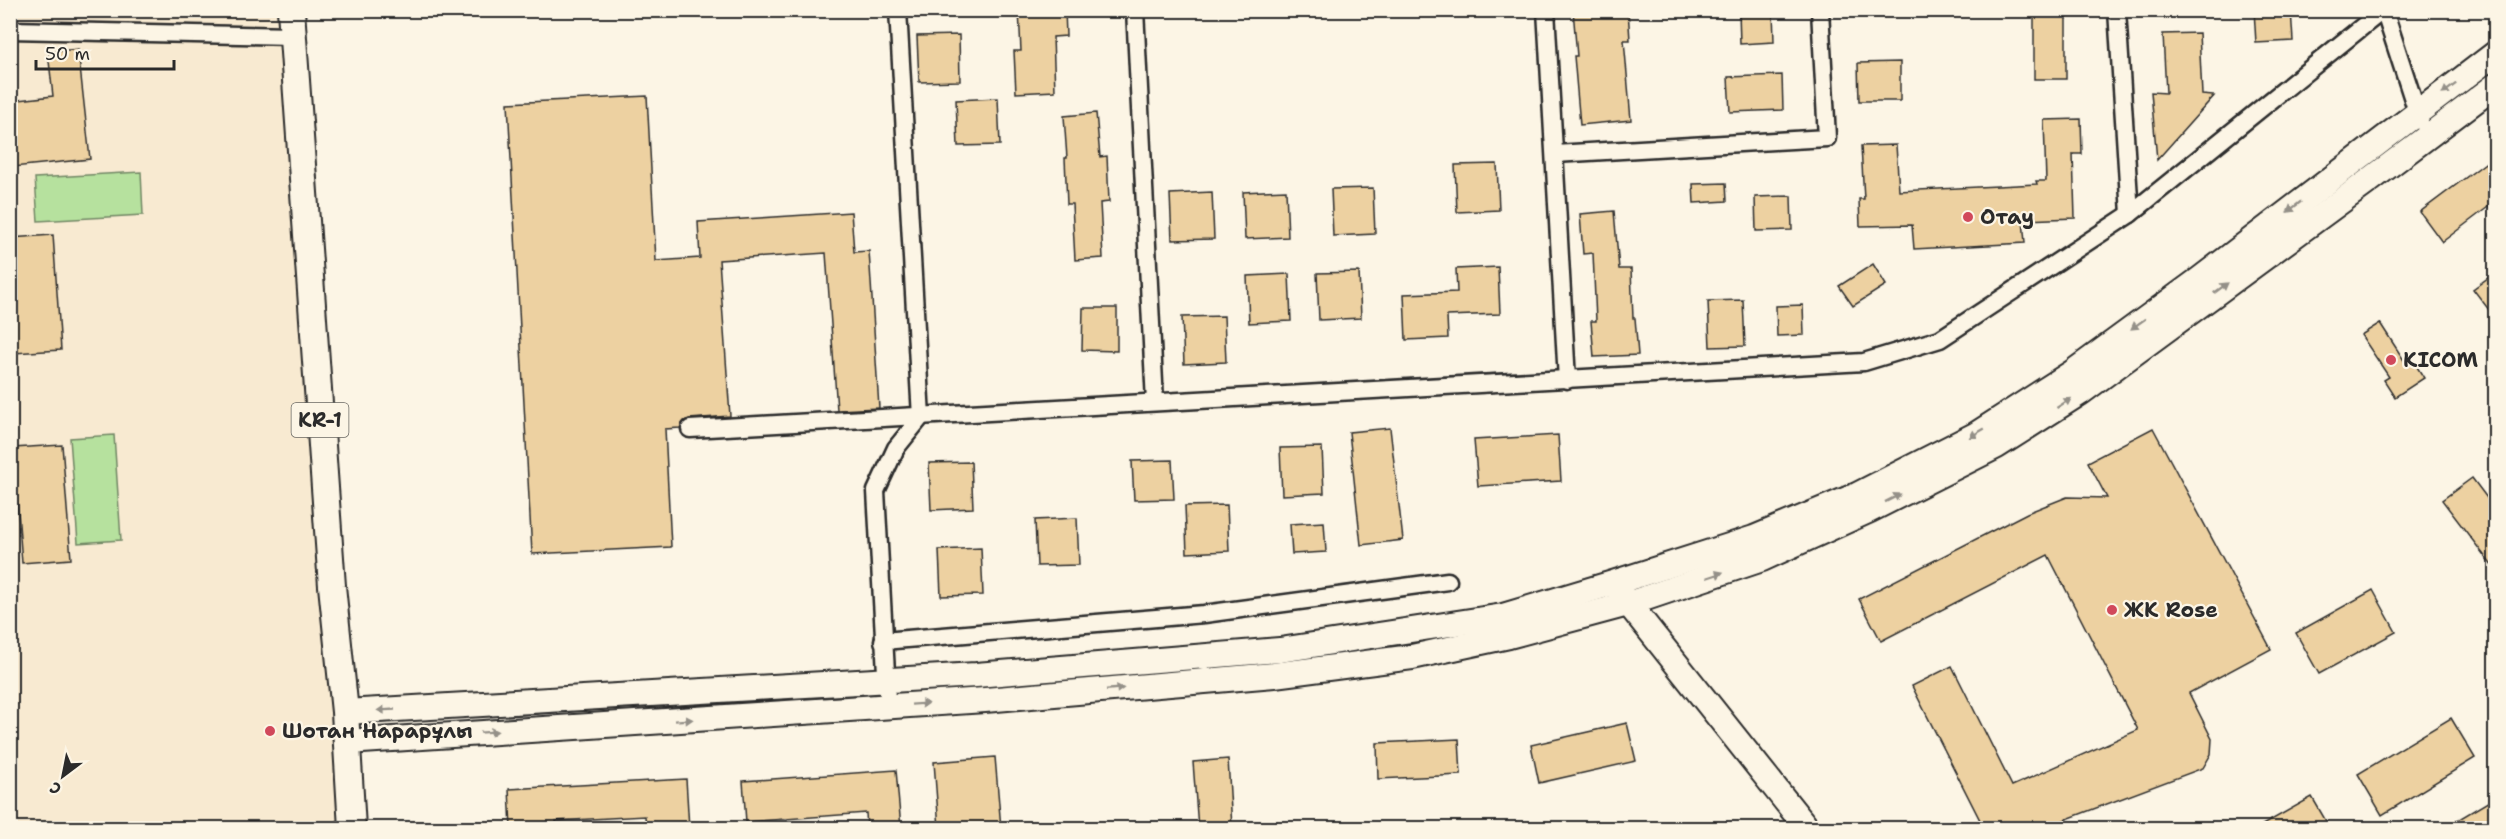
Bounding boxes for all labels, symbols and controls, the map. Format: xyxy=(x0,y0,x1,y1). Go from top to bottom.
scale bar xyxy=(36,33,174,71)
text: 50 m xyxy=(45,42,90,66)
one-way arrow xyxy=(2441,82,2457,95)
one-way arrow xyxy=(2286,201,2302,214)
place label: Отау xyxy=(1980,203,2034,231)
marker: Отау xyxy=(1961,210,1975,224)
one-way arrow xyxy=(2214,283,2229,295)
one-way arrow xyxy=(2131,318,2147,330)
place label: KICOM xyxy=(2403,346,2479,374)
marker: KICOM xyxy=(2384,353,2398,367)
one-way arrow xyxy=(2055,398,2072,409)
road number: KR-1 xyxy=(292,403,348,437)
one-way arrow xyxy=(1968,428,1985,438)
one-way arrow xyxy=(1885,493,1902,503)
one-way arrow xyxy=(1706,570,1724,580)
place label: ЖК Rose xyxy=(2124,596,2218,624)
marker: ЖК Rose xyxy=(2105,603,2119,617)
one-way arrow xyxy=(1105,684,1124,694)
one-way arrow xyxy=(911,699,930,709)
one-way arrow xyxy=(377,705,396,714)
one-way arrow xyxy=(674,715,693,724)
place label: Шотан Нарарұлы xyxy=(282,717,473,745)
marker: Шотан Нарарұлы xyxy=(263,724,277,738)
one-way arrow xyxy=(480,728,499,737)
north arrow xyxy=(33,746,93,806)
text: С xyxy=(45,777,65,800)

